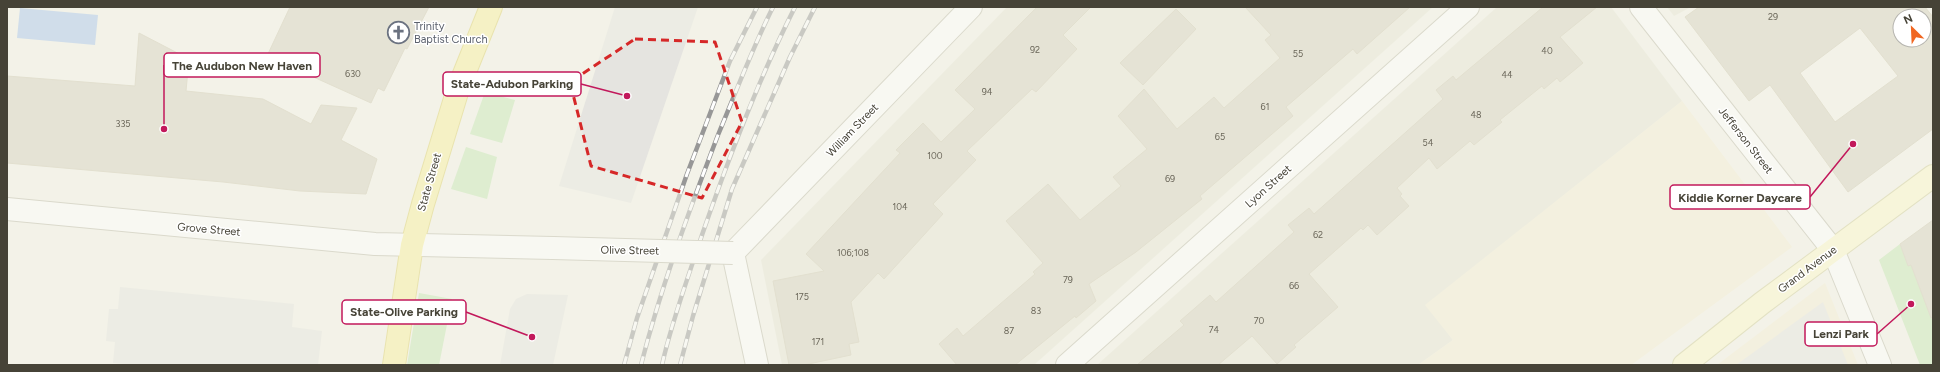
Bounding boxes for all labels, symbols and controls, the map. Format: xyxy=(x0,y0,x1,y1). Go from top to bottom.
north arrow xyxy=(1892,8,1932,48)
house number: 29 xyxy=(1768,11,1778,22)
text: N xyxy=(1902,12,1915,27)
church icon: Trinity Baptist Church xyxy=(385,19,411,45)
place label: Trinity Baptist Church xyxy=(414,20,488,46)
house number: 92 xyxy=(1030,44,1040,55)
house number: 40 xyxy=(1541,45,1553,56)
house number: 55 xyxy=(1293,48,1303,59)
callout: The Audubon New Haven xyxy=(164,53,320,77)
text: The Audubon New Haven xyxy=(172,59,312,73)
house number: 630 xyxy=(345,68,361,79)
house number: 44 xyxy=(1501,69,1513,80)
callout: State-Adubon Parking xyxy=(443,72,581,96)
text: State-Adubon Parking xyxy=(451,77,573,91)
house number: 94 xyxy=(982,86,993,97)
street label: William Street xyxy=(824,101,881,160)
house number: 61 xyxy=(1261,101,1269,112)
street label: Jefferson Street xyxy=(1716,105,1776,176)
house number: 48 xyxy=(1470,109,1482,120)
house number: 335 xyxy=(116,118,130,129)
house number: 65 xyxy=(1215,131,1225,142)
house number: 54 xyxy=(1423,137,1434,148)
house number: 100 xyxy=(927,150,943,161)
street label: State Street xyxy=(415,151,444,213)
street label: Lyon Street xyxy=(1243,162,1294,210)
house number: 69 xyxy=(1165,173,1175,184)
callout: Kiddie Korner Daycare xyxy=(1670,185,1810,209)
text: Kiddie Korner Daycare xyxy=(1678,191,1802,205)
house number: 104 xyxy=(892,201,908,212)
street label: Grove Street xyxy=(177,220,241,239)
house number: 62 xyxy=(1313,229,1323,240)
street label: Olive Street xyxy=(601,243,659,258)
street label: Grand Avenue xyxy=(1775,243,1839,296)
house number: 106;108 xyxy=(837,247,869,258)
house number: 79 xyxy=(1063,274,1073,285)
house number: 66 xyxy=(1289,280,1299,291)
house number: 175 xyxy=(795,291,809,302)
callout: State-Olive Parking xyxy=(342,300,466,324)
text: State-Olive Parking xyxy=(350,305,458,319)
house number: 83 xyxy=(1031,305,1041,316)
house number: 70 xyxy=(1254,315,1265,326)
callout: Lenzi Park xyxy=(1805,322,1877,346)
house number: 74 xyxy=(1209,324,1220,335)
house number: 87 xyxy=(1004,325,1014,336)
text: Lenzi Park xyxy=(1813,327,1870,341)
house number: 171 xyxy=(812,336,824,347)

